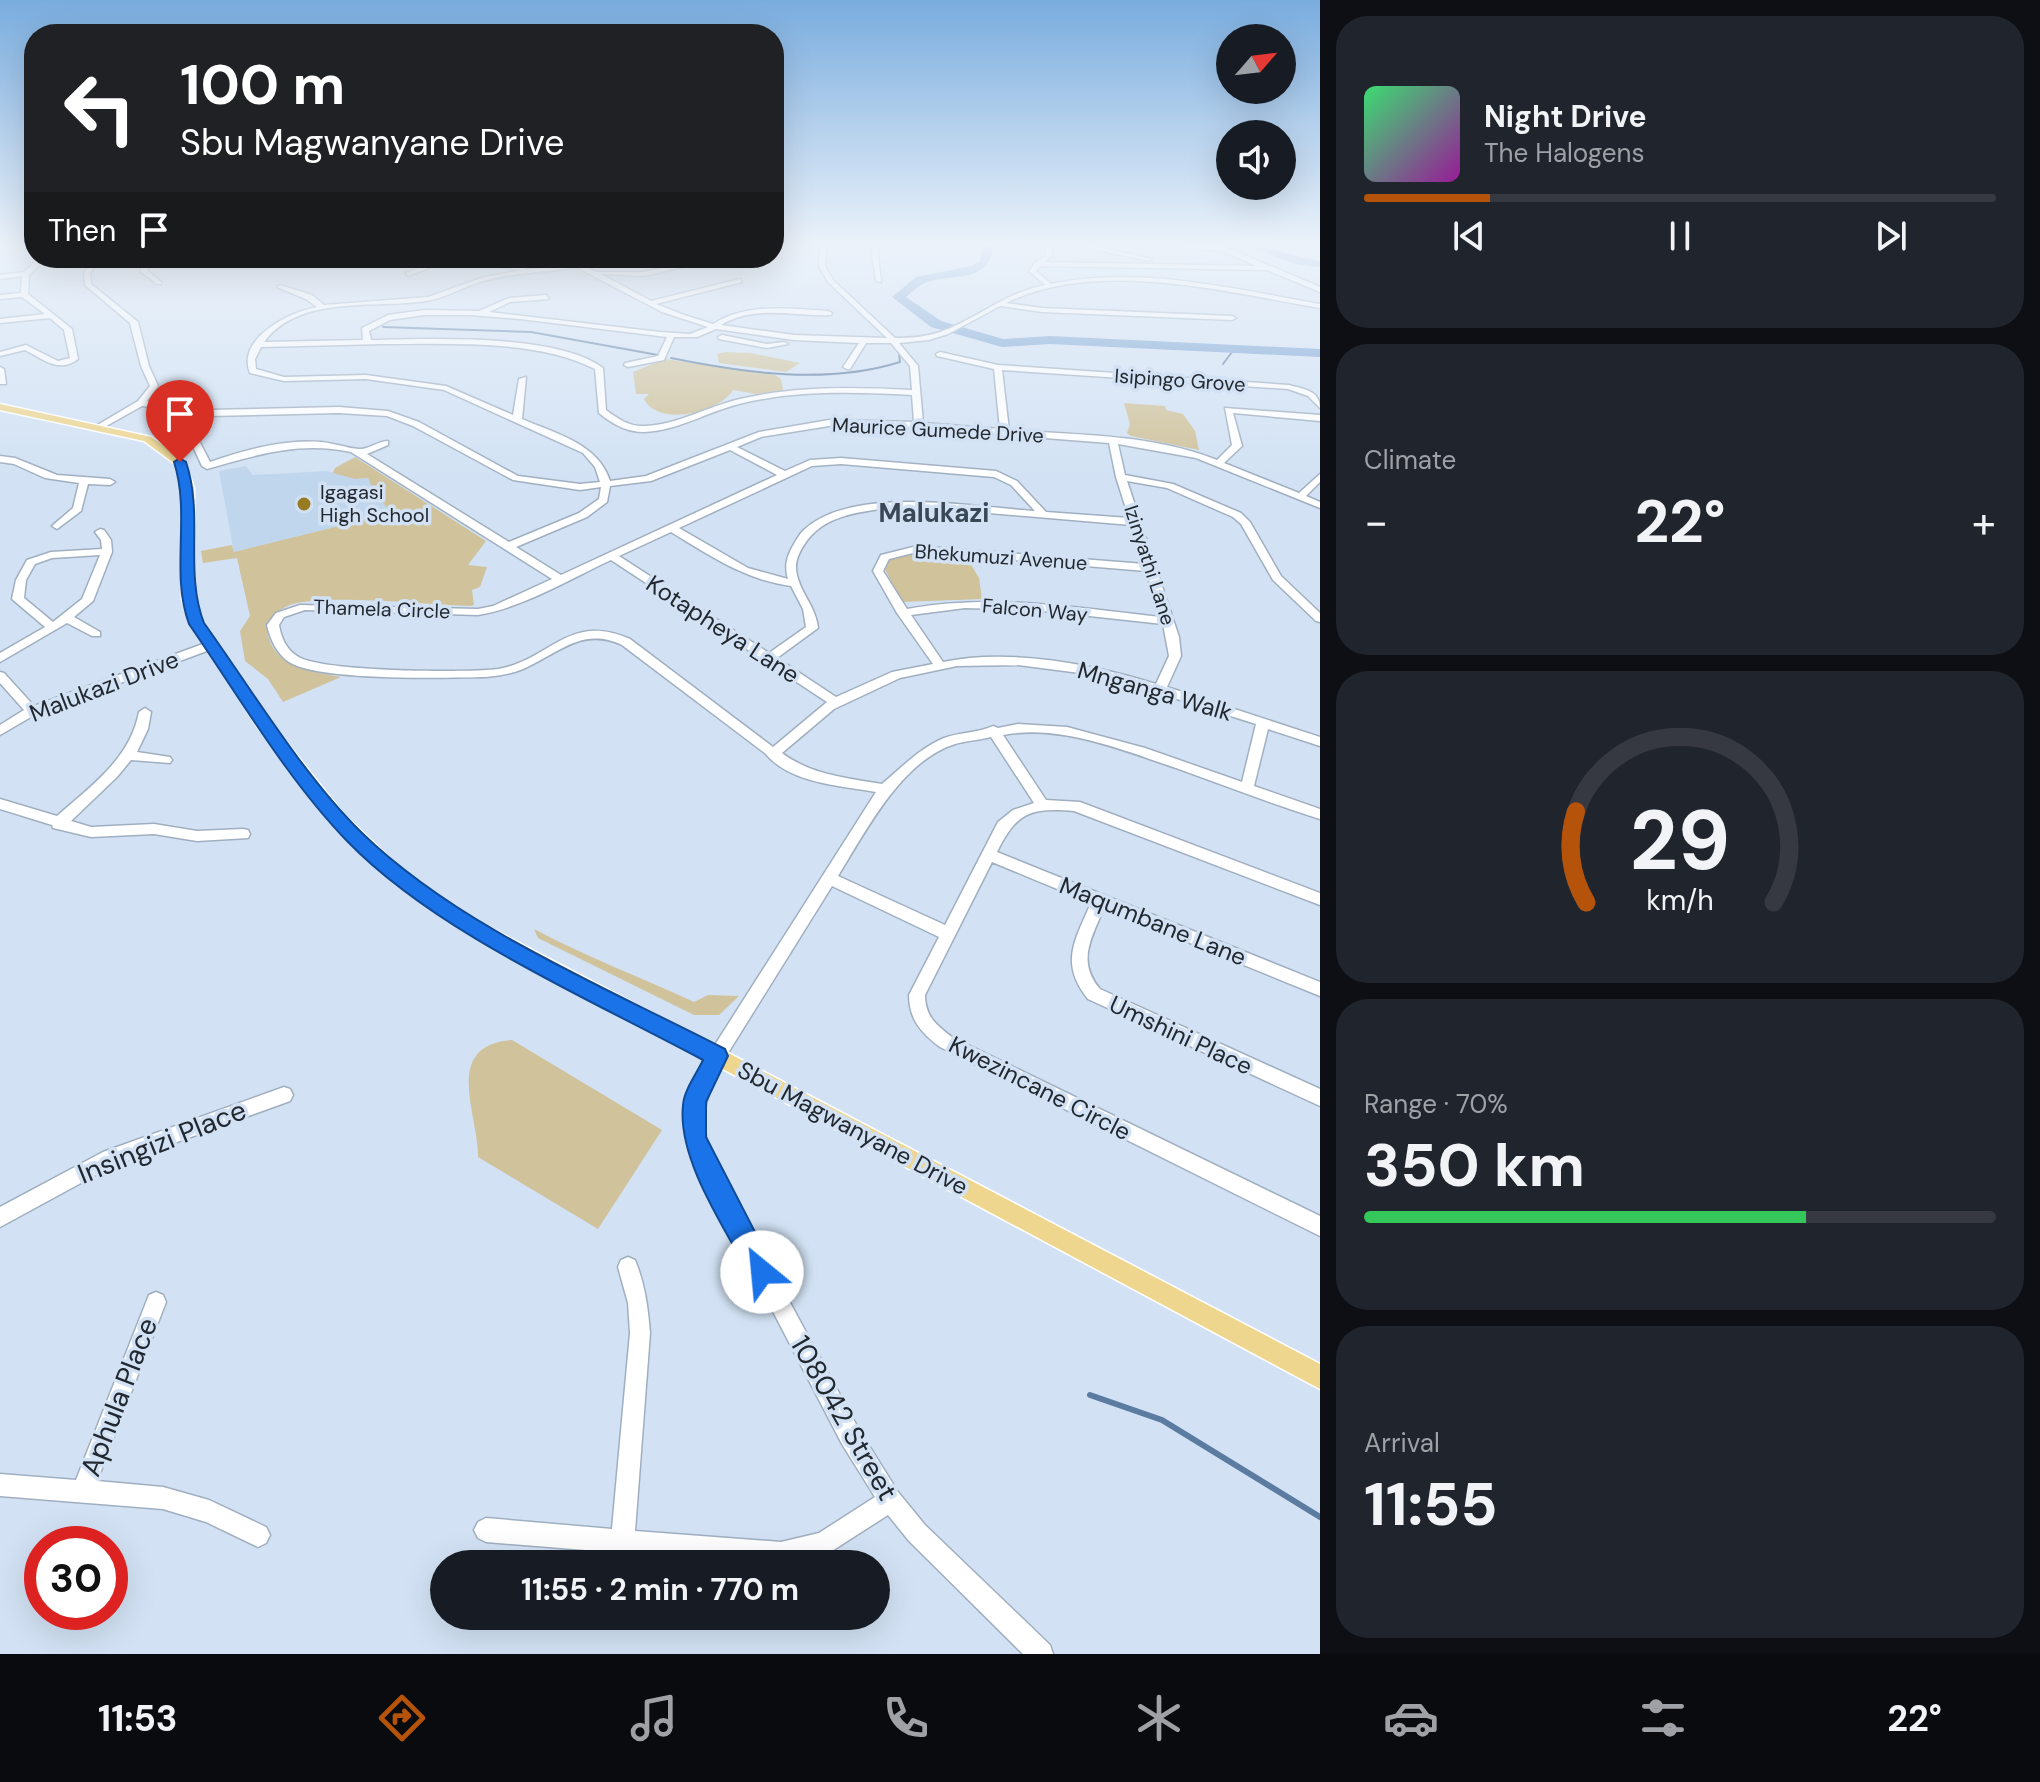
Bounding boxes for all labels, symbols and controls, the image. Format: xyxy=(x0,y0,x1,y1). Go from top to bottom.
north arrow xyxy=(1216,24,1296,104)
map controls xyxy=(1216,24,1296,200)
text: 100 m xyxy=(180,48,345,121)
icon: left xyxy=(48,56,152,160)
text: Night Drive xyxy=(1484,97,1647,136)
text: Sbu Magwanyane Drive xyxy=(180,119,565,166)
button: sound xyxy=(1216,120,1296,200)
text: The Halogens xyxy=(1484,136,1644,170)
icon: arrive xyxy=(132,208,176,252)
text: Then xyxy=(48,211,116,250)
icon: previous xyxy=(1447,214,1491,258)
icon: pause xyxy=(1658,214,1702,258)
icon: next xyxy=(1869,214,1913,258)
street label: Isipingo Grove xyxy=(1114,362,1246,398)
pin xyxy=(146,380,214,462)
icon: arrive xyxy=(158,392,202,436)
street label: Maurice Gumede Drive xyxy=(832,411,1044,449)
text: Climate xyxy=(1364,443,1456,477)
place label: Igagasi High School xyxy=(320,479,429,528)
text: 22° xyxy=(1634,482,1726,561)
text: − xyxy=(1364,493,1388,551)
text: + xyxy=(1972,493,1996,551)
marker: Igagasi High School xyxy=(295,495,313,513)
district label: Malukazi xyxy=(879,496,989,530)
street label: Izinyathi Lane xyxy=(1118,502,1182,628)
street label: Bhekumuzi Avenue xyxy=(914,538,1088,576)
street label: Kotapheya Lane xyxy=(641,568,805,690)
street label: Falcon Way xyxy=(981,592,1089,628)
street label: Thamela Circle xyxy=(313,594,451,624)
street label: Malukazi Drive xyxy=(25,643,183,729)
street label: Mnganga Walk xyxy=(1074,654,1236,728)
text: 29 xyxy=(1630,786,1730,895)
street label: Maqumbane Lane xyxy=(1055,869,1251,973)
text: km/h xyxy=(1646,882,1714,919)
street label: Umshini Place xyxy=(1105,988,1257,1082)
street label: Kwezincane Circle xyxy=(944,1029,1136,1147)
street label: Sbu Magwanyane Drive xyxy=(733,1054,973,1202)
text: Range · 70% xyxy=(1364,1087,1508,1121)
street label: Insingizi Place xyxy=(72,1091,252,1193)
text: 350 km xyxy=(1364,1126,1585,1205)
position arrow xyxy=(720,1230,804,1314)
street label: Aphula Place xyxy=(72,1312,166,1482)
street label: 108042 Street xyxy=(782,1329,906,1507)
text: Arrival xyxy=(1364,1426,1440,1460)
text: 11:55 xyxy=(1364,1465,1498,1544)
speed limit sign: 30 xyxy=(24,1526,128,1630)
text: 11:55 · 2 min · 770 m xyxy=(521,1570,799,1609)
icon: directions xyxy=(374,1690,430,1746)
icon: music xyxy=(626,1690,682,1746)
icon: phone xyxy=(878,1690,934,1746)
icon: climate xyxy=(1131,1690,1187,1746)
icon: car xyxy=(1383,1690,1439,1746)
icon: filters xyxy=(1635,1690,1691,1746)
text: 11:53 xyxy=(98,1695,178,1742)
text: 22° xyxy=(1887,1695,1942,1742)

